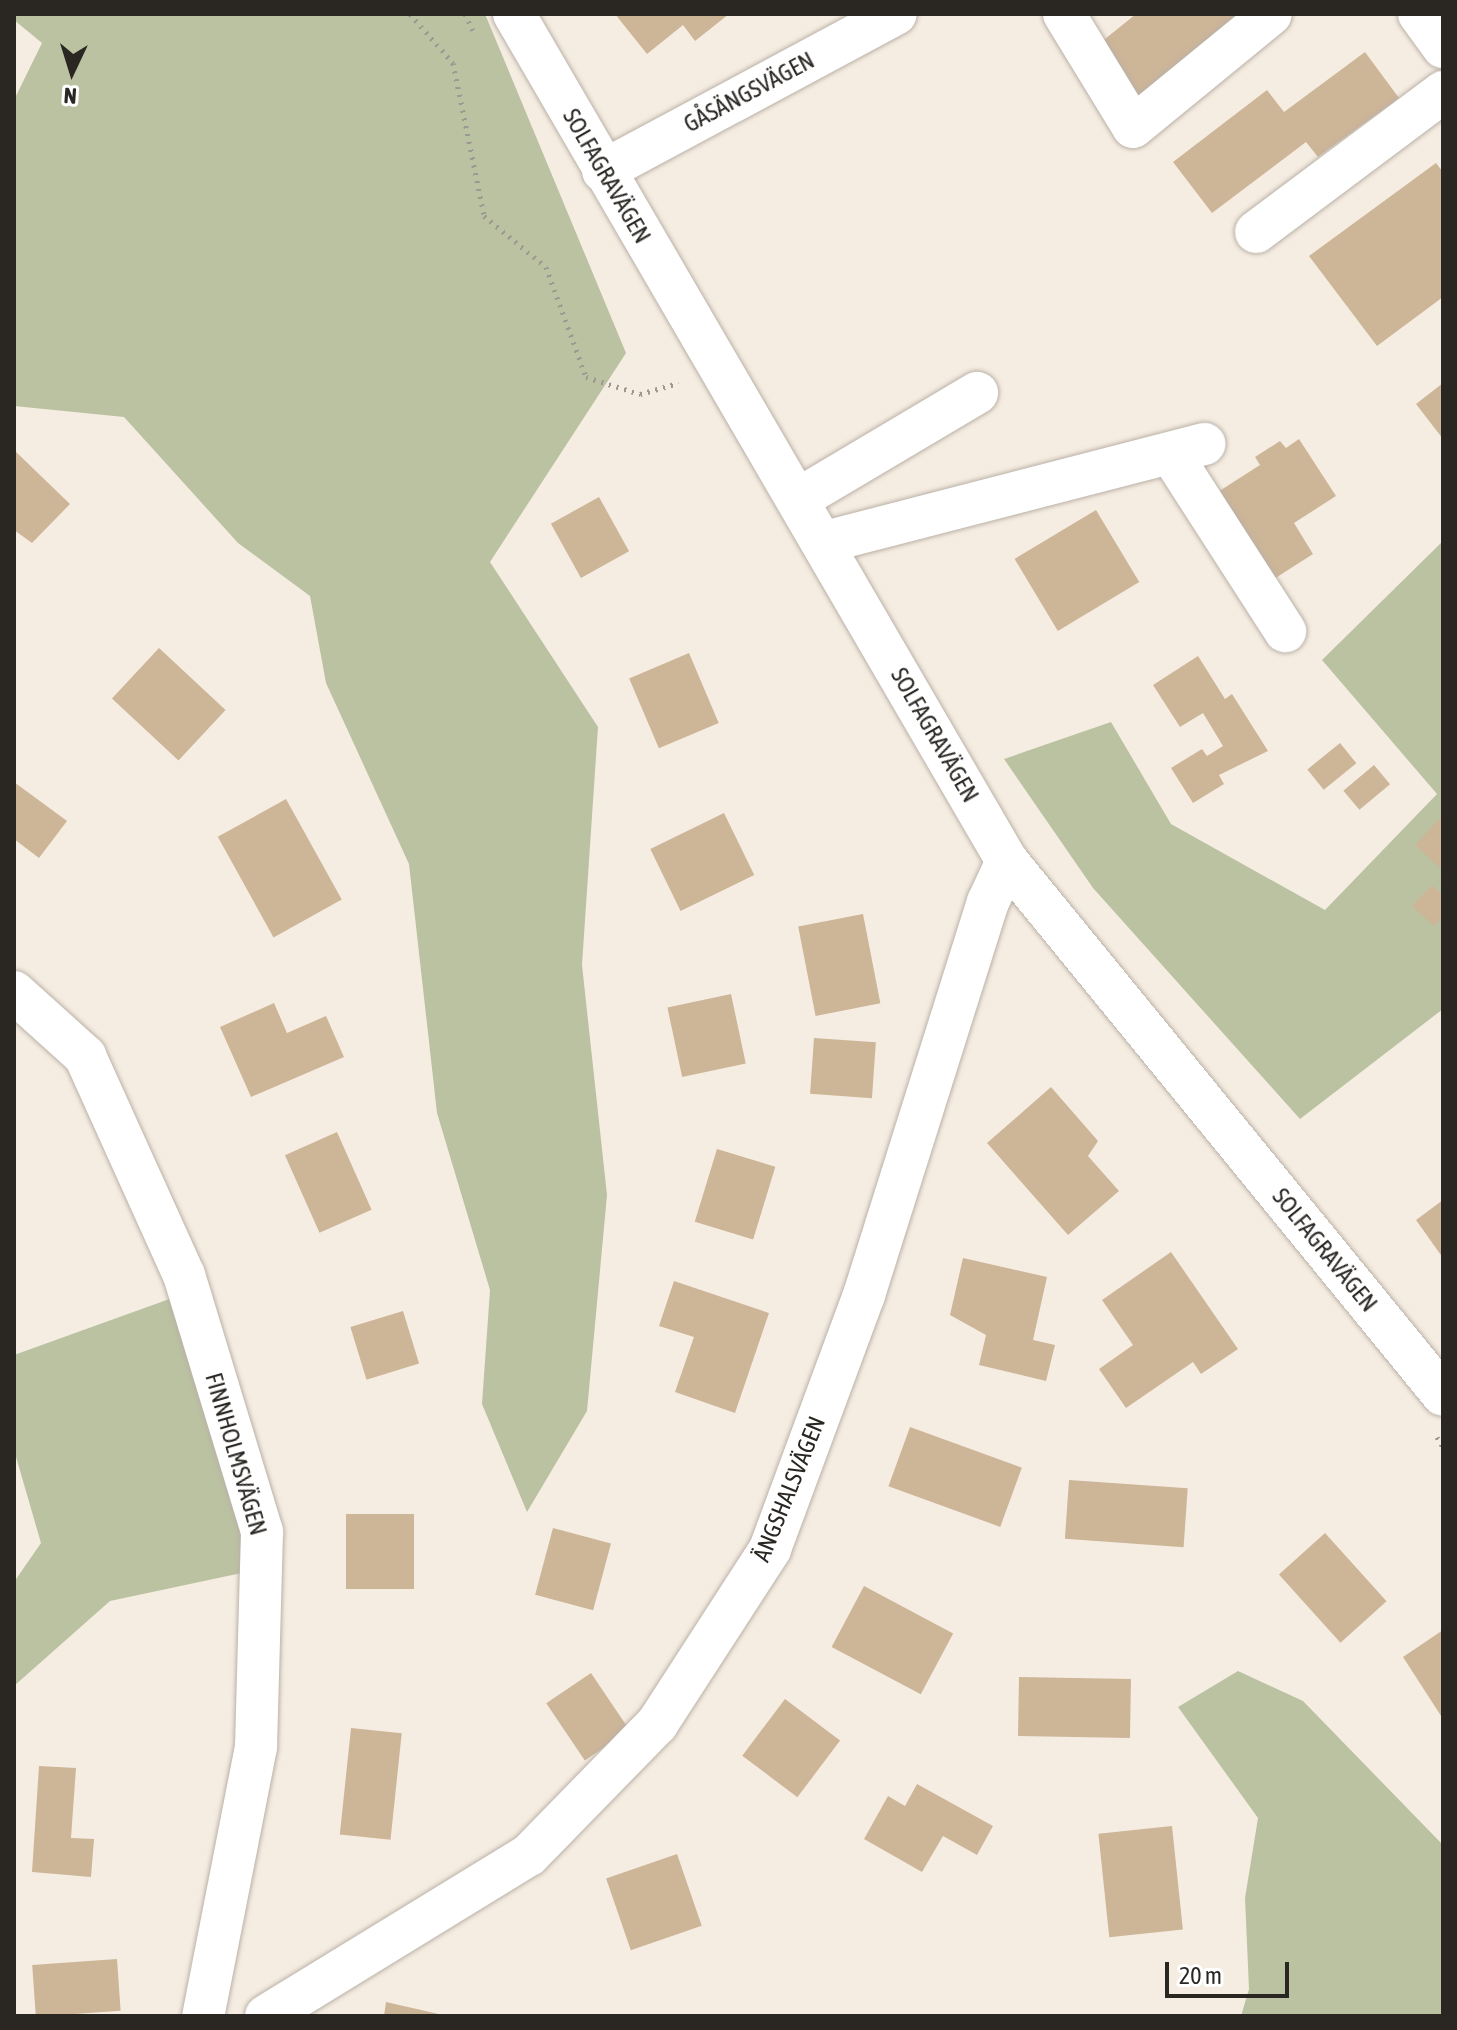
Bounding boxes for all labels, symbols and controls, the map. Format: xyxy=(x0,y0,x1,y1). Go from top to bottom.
north arrow xyxy=(32,32,112,112)
street label: GÅSÄNGSVÄGEN xyxy=(679,46,819,138)
text: N xyxy=(63,83,78,109)
street label: SOLFAGRAVÄGEN xyxy=(557,104,657,248)
street label: SOLFAGRAVÄGEN xyxy=(885,663,985,807)
street label: SOLFAGRAVÄGEN xyxy=(1266,1182,1384,1318)
street label: FINNHOLMSVÄGEN xyxy=(199,1369,273,1539)
street label: ÄNGSHALSVÄGEN xyxy=(747,1412,831,1566)
scale bar xyxy=(1169,1946,1293,1996)
text: 20 m xyxy=(1179,1962,1222,1989)

